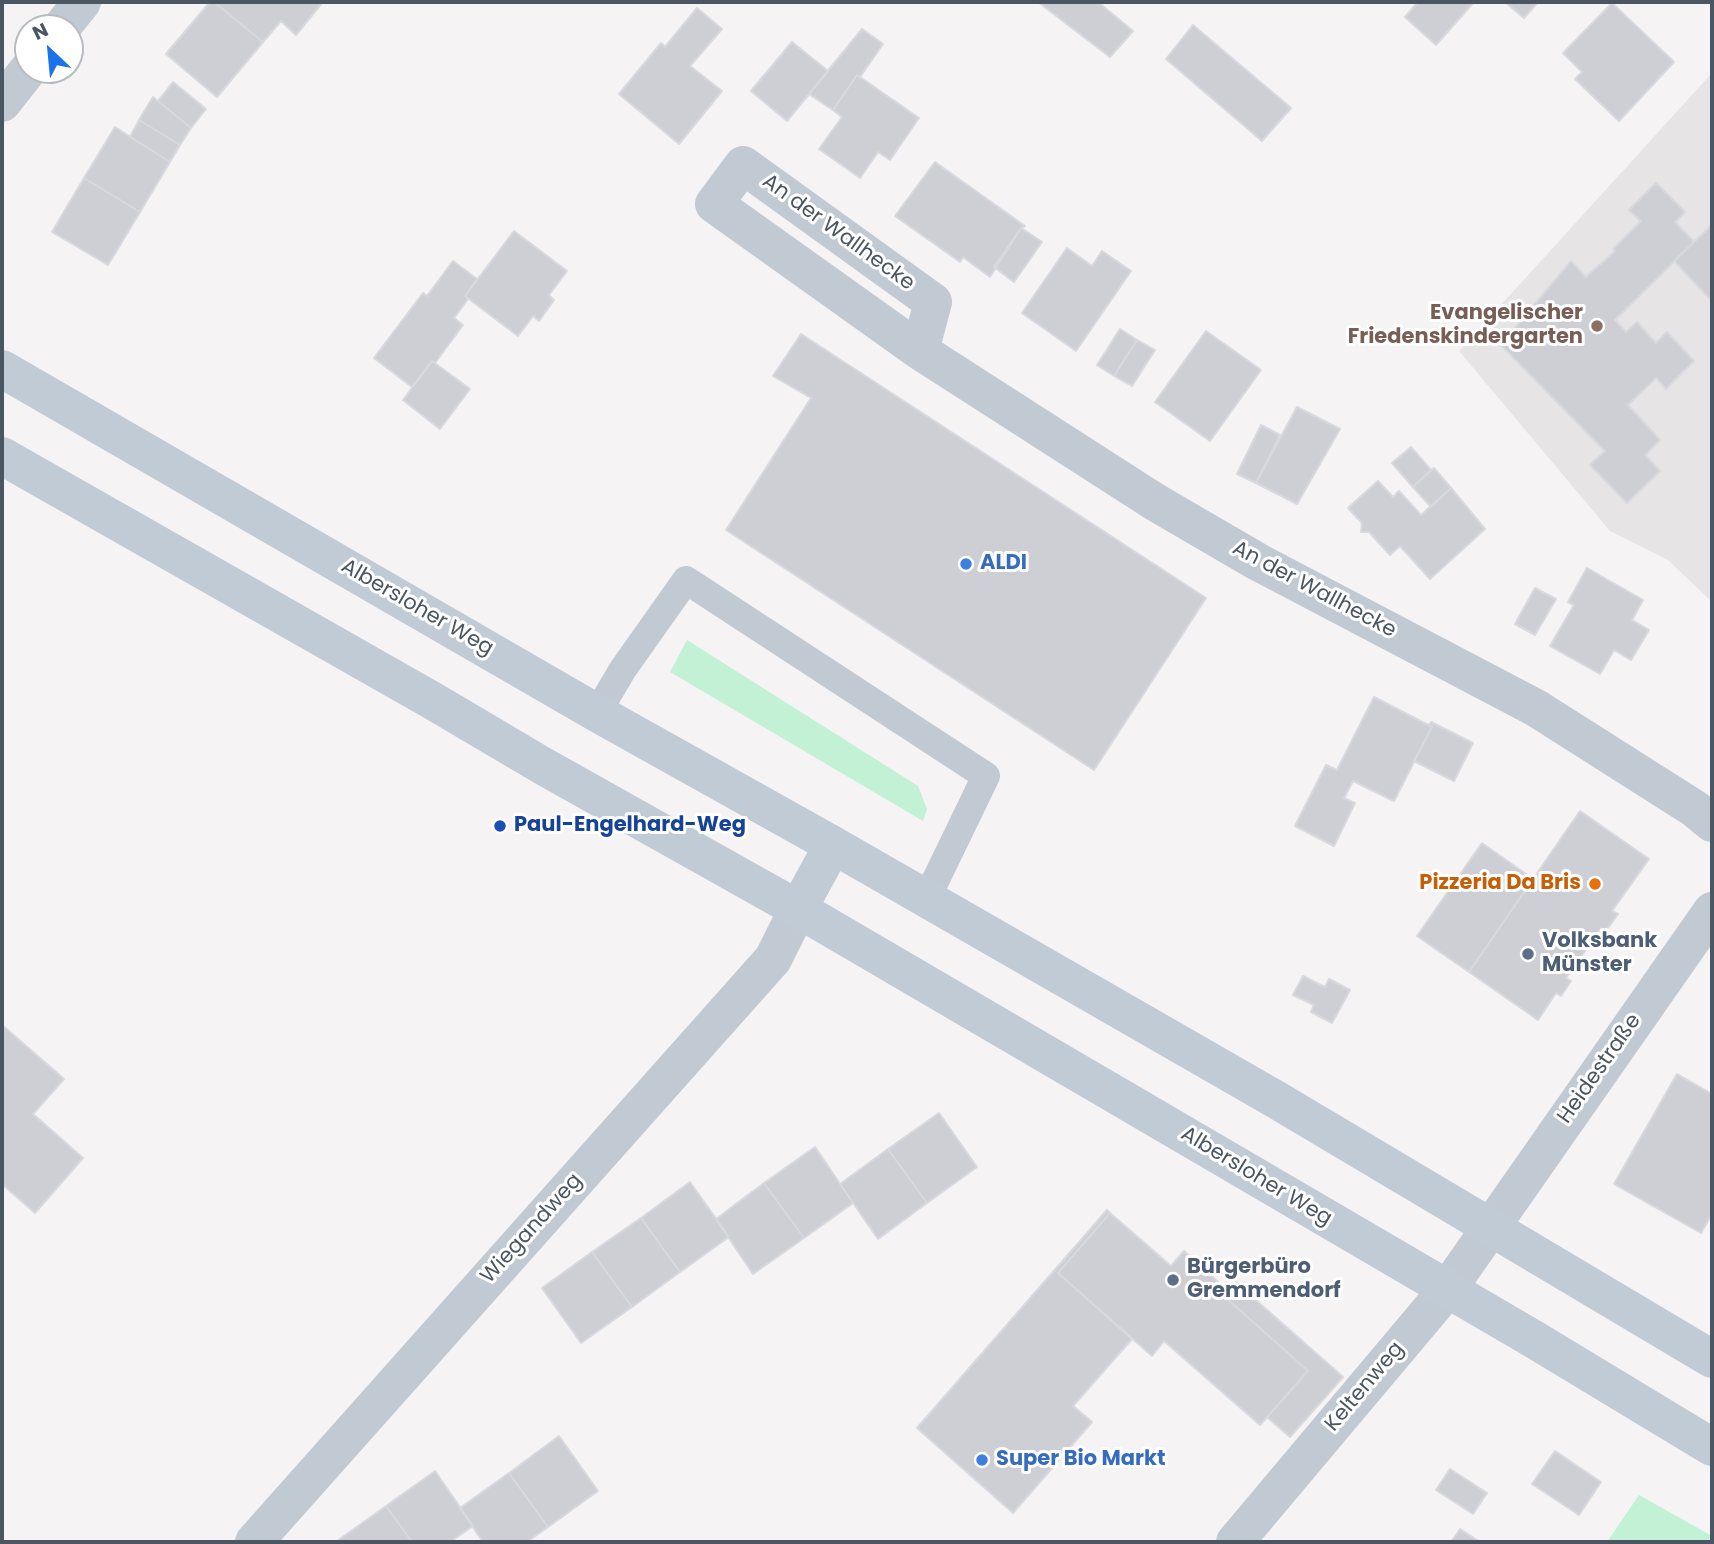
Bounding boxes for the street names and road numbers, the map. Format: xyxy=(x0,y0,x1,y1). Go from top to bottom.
street label: An der Wallhecke xyxy=(757,169,919,297)
street label: An der Wallhecke xyxy=(1228,536,1400,644)
street label: Albersloher Weg xyxy=(336,554,498,662)
street label: Heidestraße xyxy=(1553,1009,1647,1129)
street label: Albersloher Weg xyxy=(1176,1122,1336,1232)
street label: Wiegandweg xyxy=(476,1169,588,1289)
street label: Keltenweg xyxy=(1320,1337,1410,1437)

